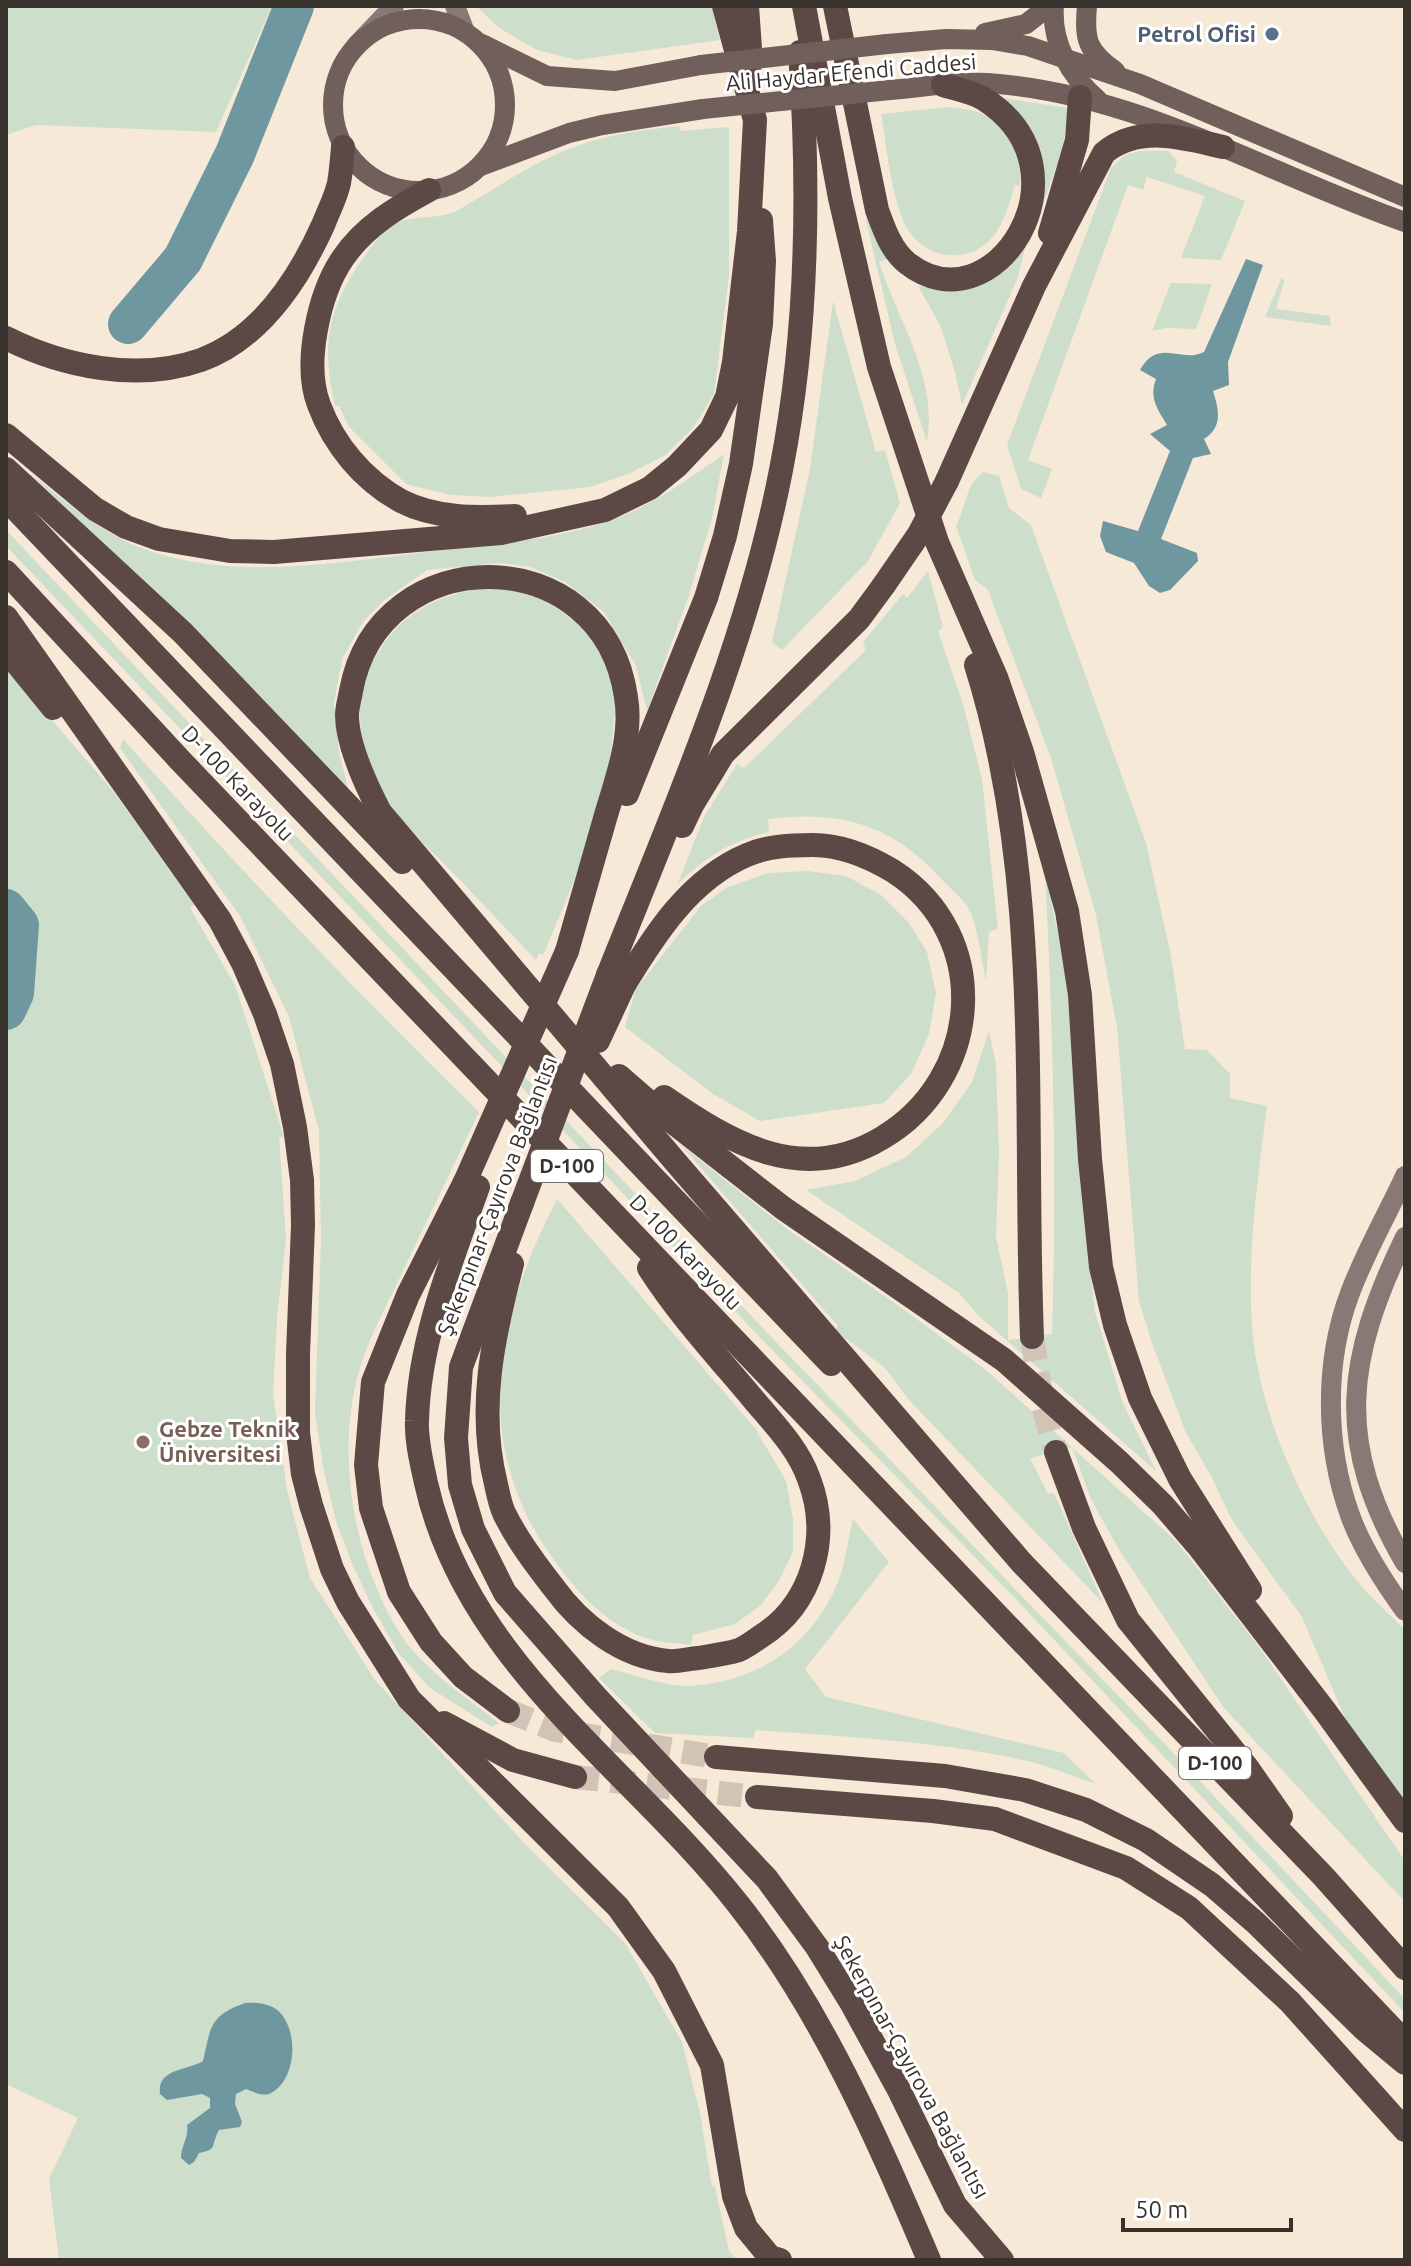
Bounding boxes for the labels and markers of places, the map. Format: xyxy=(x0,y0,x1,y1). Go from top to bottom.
place label: Petrol Ofisi xyxy=(1137,21,1256,46)
marker: Petrol Ofisi xyxy=(1263,25,1281,43)
place label: Gebze Teknik Üniversitesi xyxy=(159,1416,297,1466)
marker: Gebze Teknik Üniversitesi xyxy=(134,1433,152,1451)

